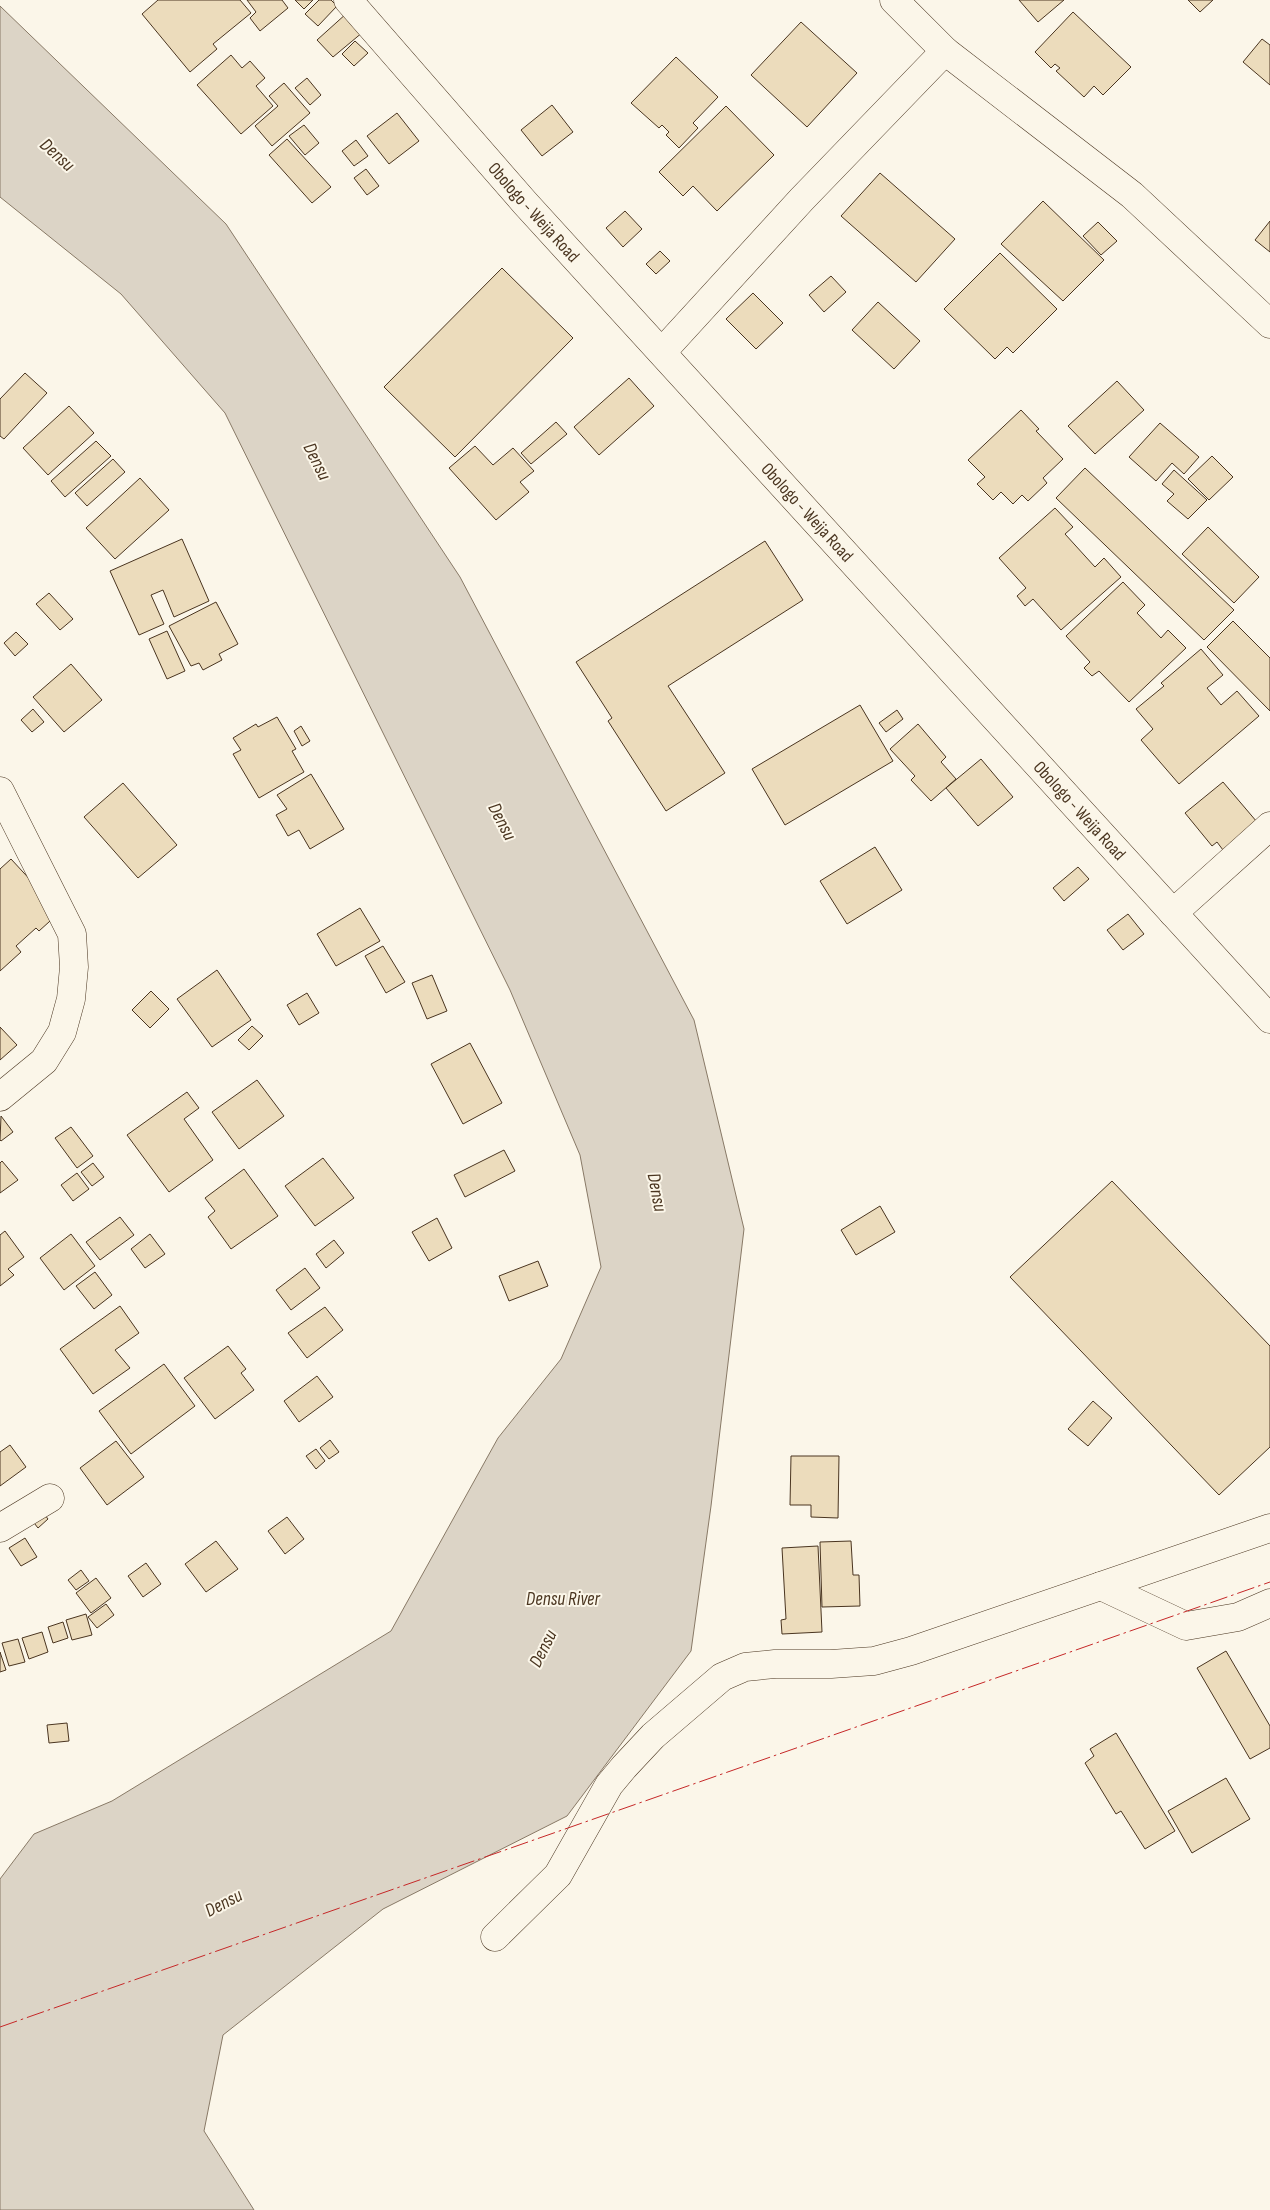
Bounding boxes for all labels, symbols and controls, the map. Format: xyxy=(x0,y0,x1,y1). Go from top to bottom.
water label: Densu xyxy=(35,134,79,177)
street label: Obologo - Weija Road xyxy=(483,158,584,267)
water label: Densu xyxy=(298,439,336,484)
street label: Obologo - Weija Road xyxy=(756,459,857,566)
street label: Obologo - Weija Road xyxy=(1029,757,1130,865)
water label: Densu xyxy=(482,799,521,845)
water label: Densu xyxy=(642,1171,672,1214)
water label: Densu River xyxy=(526,1588,601,1611)
water label: Densu xyxy=(524,1626,563,1671)
water label: Densu xyxy=(201,1884,247,1923)

